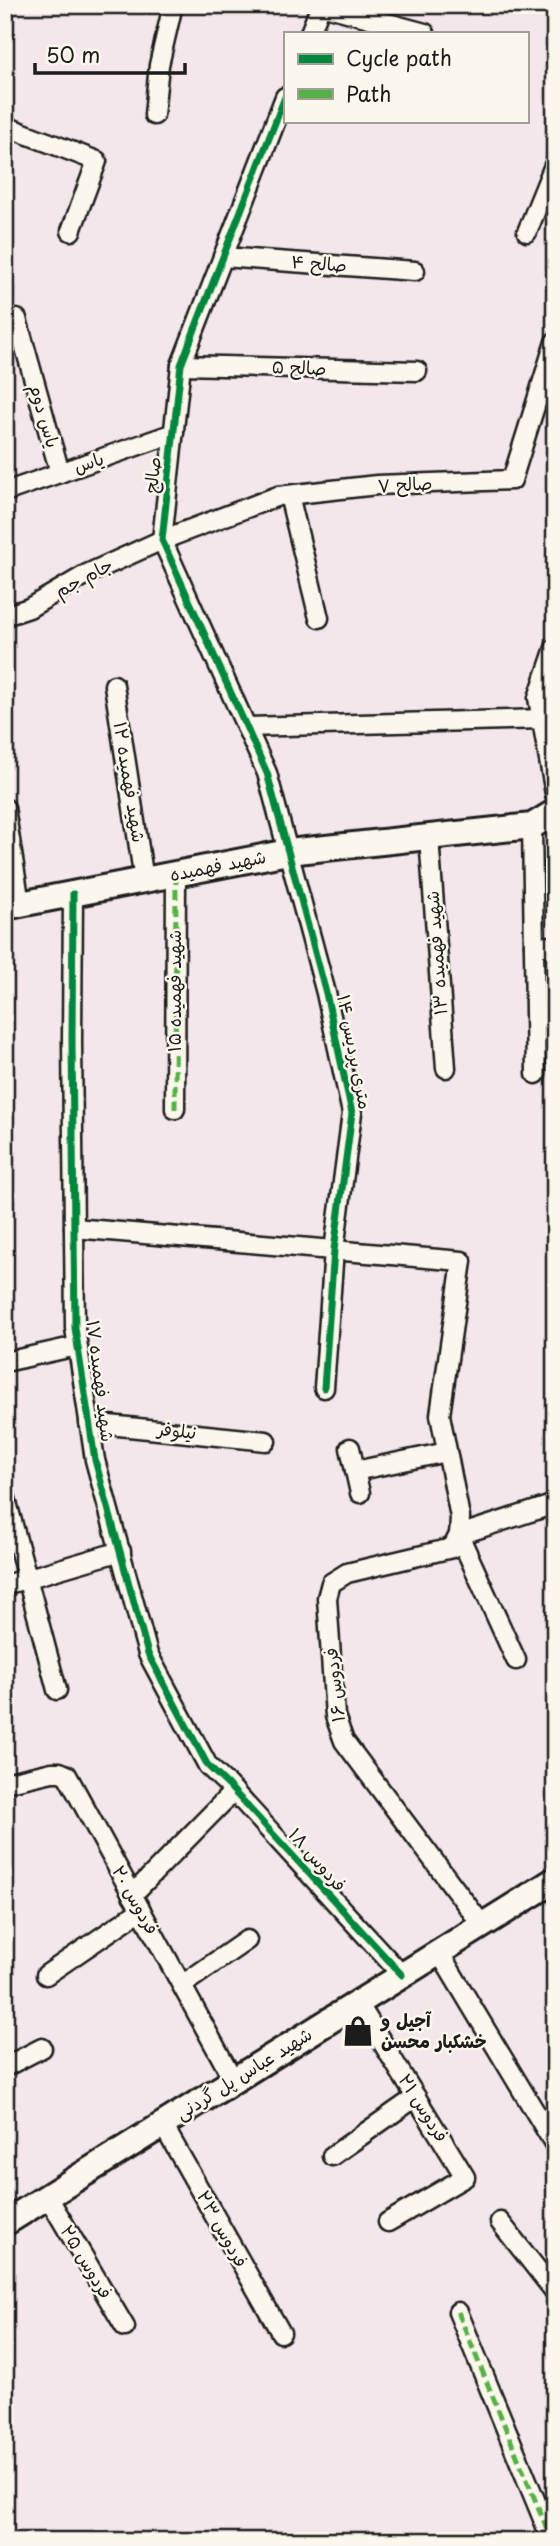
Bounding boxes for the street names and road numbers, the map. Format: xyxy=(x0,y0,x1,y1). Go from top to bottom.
street label: صالح ۴ xyxy=(290,247,348,278)
street label: صالح ۵ xyxy=(271,352,327,381)
street label: یاس دوم xyxy=(22,380,67,451)
street label: یاس xyxy=(70,444,107,479)
street label: صالح xyxy=(136,455,167,494)
street label: صالح ۷ xyxy=(377,469,433,498)
street label: جام جم xyxy=(49,550,118,605)
street label: شهید فهمیده ۱۲ xyxy=(108,719,153,844)
street label: شهید فهمیده xyxy=(167,842,268,887)
street label: شهید فهمیده ۱۳ xyxy=(418,890,453,1016)
street label: شهید فهمیده ۱۵ xyxy=(160,930,187,1052)
street label: ۱۴ متری پردیس xyxy=(331,992,380,1111)
street label: شهید فهمیده ۱۷ xyxy=(81,1318,122,1443)
street label: نیلوفر xyxy=(154,1414,198,1445)
street label: فردوس ۱۶ xyxy=(316,1646,351,1724)
street label: فردوس ۱۸ xyxy=(283,1821,353,1897)
street label: فردوس ۲۰ xyxy=(106,1860,166,1939)
street label: شهید عباس پل گردنی xyxy=(170,2020,317,2126)
street label: فردوس ۲۱ xyxy=(393,2068,456,2147)
street label: فردوس ۲۳ xyxy=(191,2185,256,2272)
street label: فردوس ۲۵ xyxy=(55,2219,120,2303)

